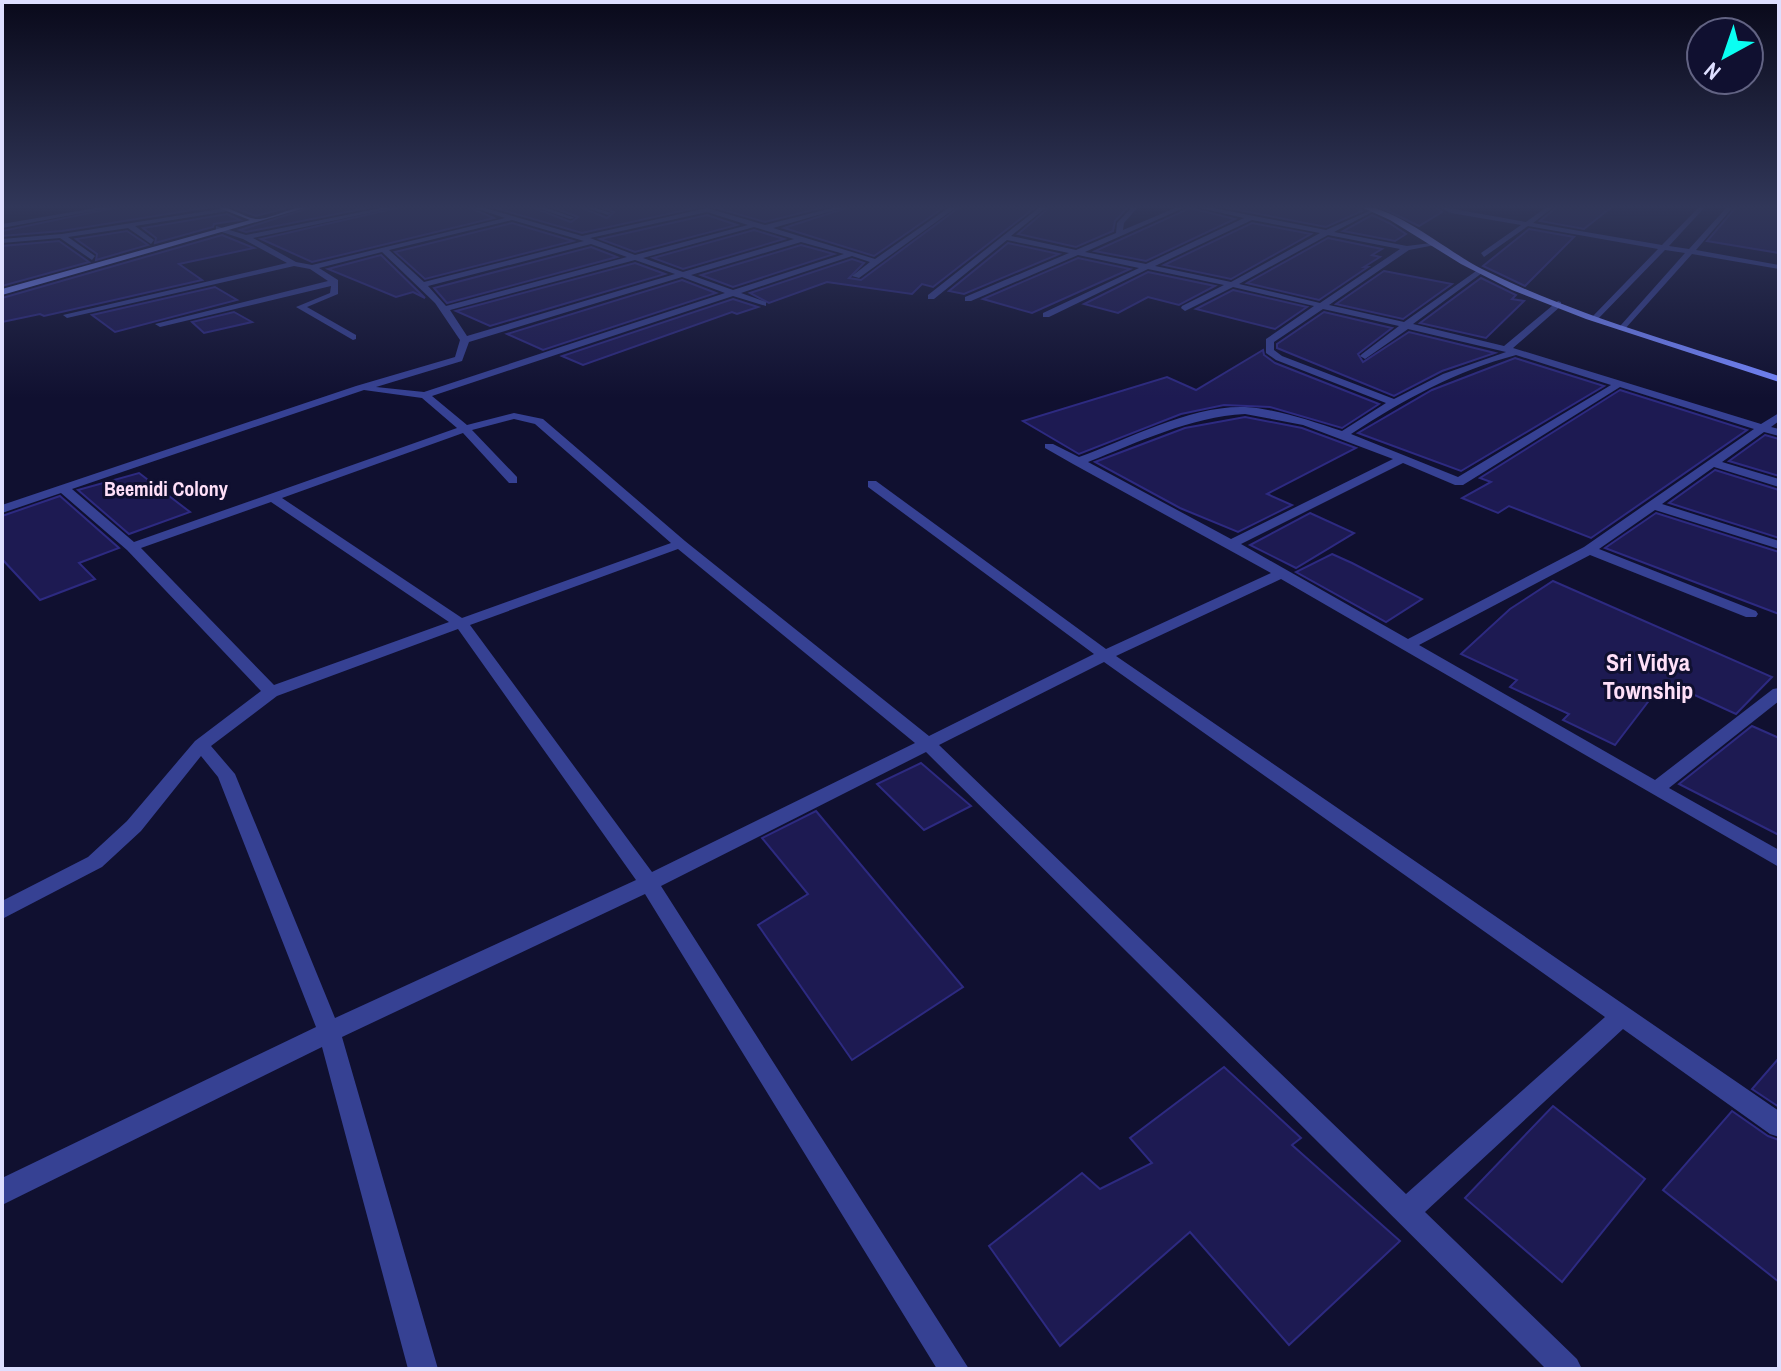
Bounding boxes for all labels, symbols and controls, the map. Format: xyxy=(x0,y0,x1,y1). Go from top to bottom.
north arrow xyxy=(1685,16,1765,96)
text: N xyxy=(1698,56,1727,87)
district label: Beemidi Colony xyxy=(104,475,229,502)
district label: Sri Vidya Township xyxy=(1603,646,1693,706)

